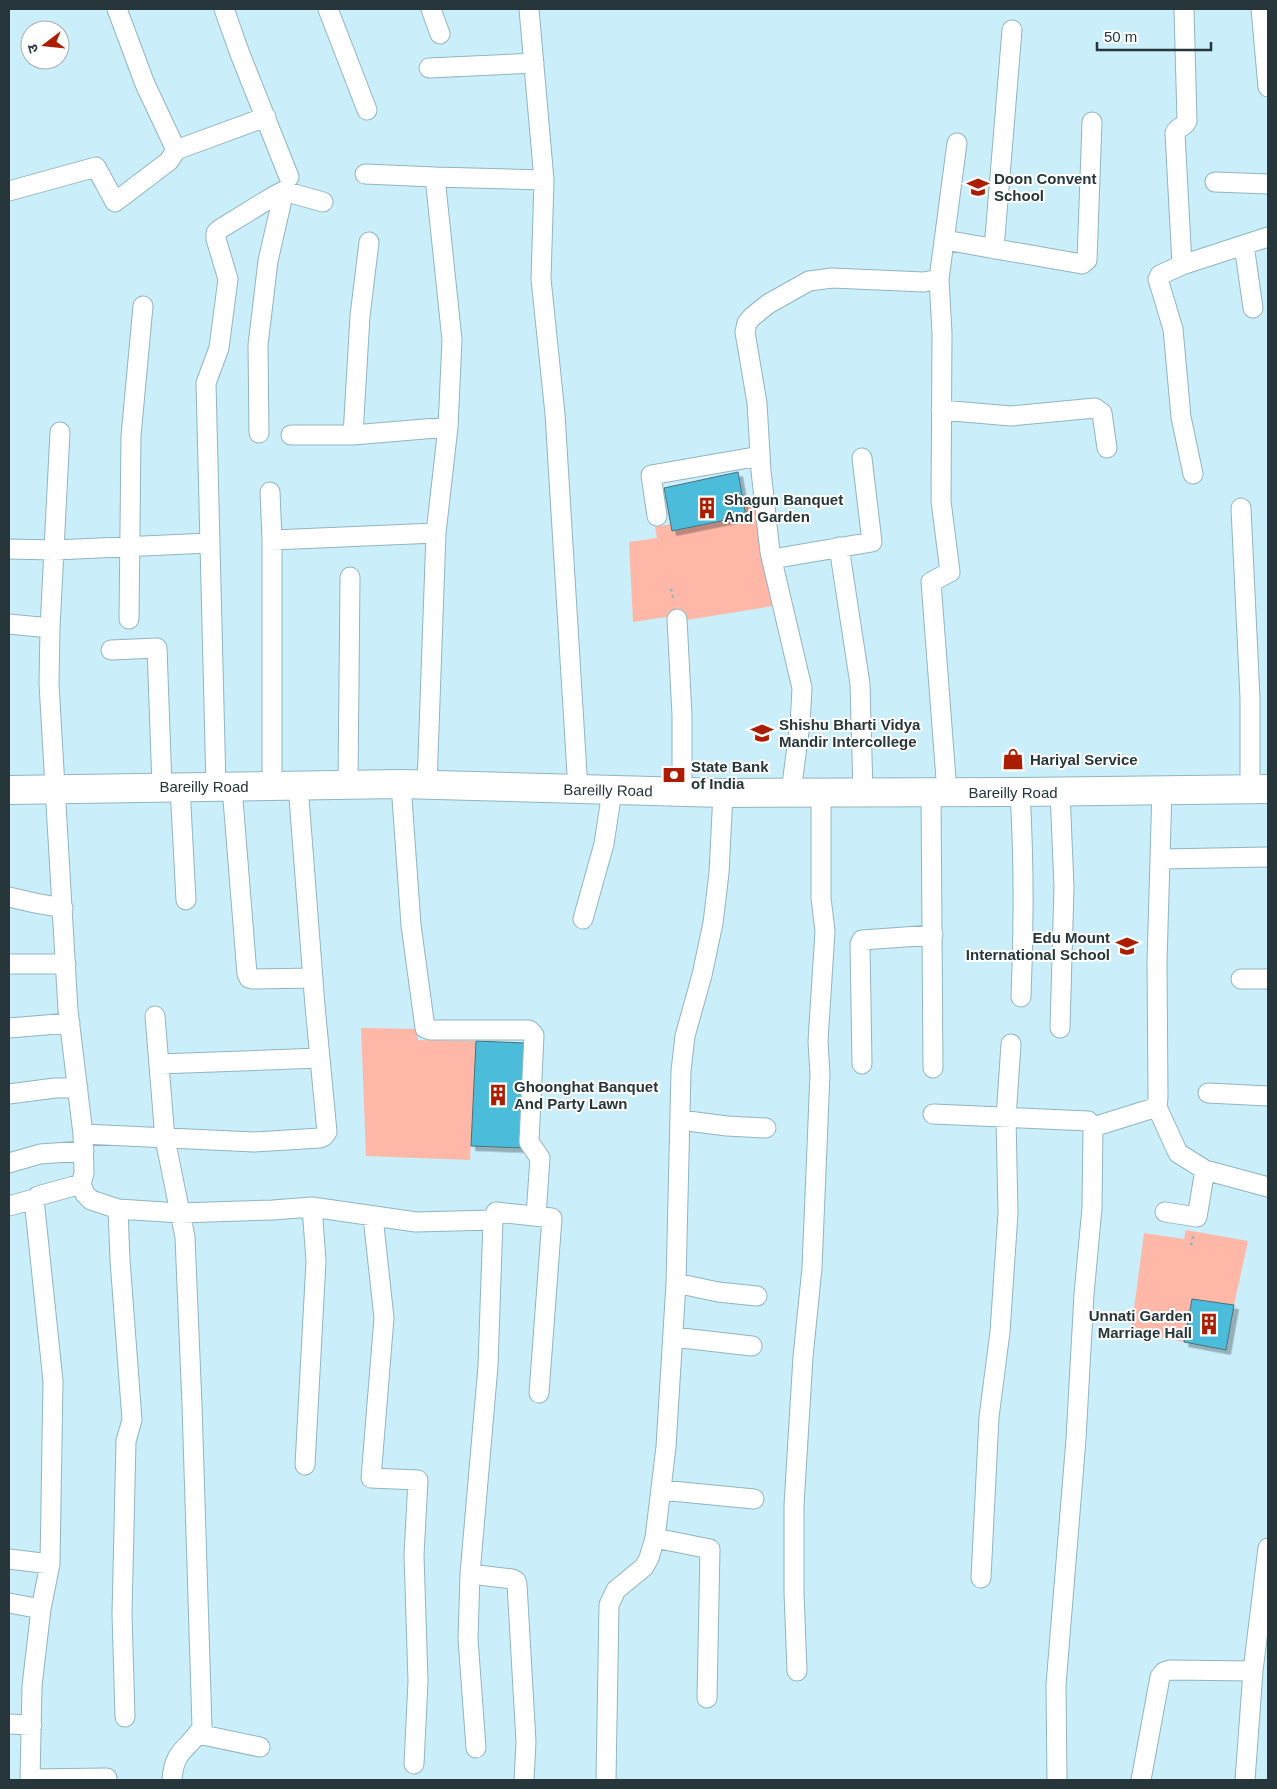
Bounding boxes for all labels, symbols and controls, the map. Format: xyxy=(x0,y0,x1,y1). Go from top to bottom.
north arrow xyxy=(20,20,70,70)
scale bar xyxy=(1097,20,1211,52)
text: 50 m xyxy=(1104,28,1137,45)
text: उ xyxy=(23,42,41,55)
place label: Doon Convent School xyxy=(994,170,1097,204)
school or university icon: Doon Convent School xyxy=(965,174,991,200)
place label: Shagun Banquet And Garden xyxy=(724,491,843,525)
building icon: Shagun Banquet And Garden xyxy=(694,495,720,521)
place label: Shishu Bharti Vidya Mandir Intercollege xyxy=(779,716,921,750)
school or university icon: Shishu Bharti Vidya Mandir Intercollege xyxy=(749,720,775,746)
shop icon: Hariyal Service xyxy=(1000,746,1026,772)
place label: Hariyal Service xyxy=(1030,751,1138,768)
place label: State Bank of India xyxy=(691,758,769,792)
bank icon: State Bank of India xyxy=(661,762,687,788)
street label: Bareilly Road xyxy=(159,778,249,795)
street label: Bareilly Road xyxy=(563,781,653,799)
street label: Bareilly Road xyxy=(968,784,1058,801)
place label: Edu Mount International School xyxy=(966,929,1110,963)
school or university icon: Edu Mount International School xyxy=(1114,933,1140,959)
place label: Ghoonghat Banquet And Party Lawn xyxy=(514,1078,658,1112)
building icon: Ghoonghat Banquet And Party Lawn xyxy=(485,1082,511,1108)
place label: Unnati Garden Marriage Hall xyxy=(1089,1307,1192,1341)
building icon: Unnati Garden Marriage Hall xyxy=(1196,1311,1222,1337)

